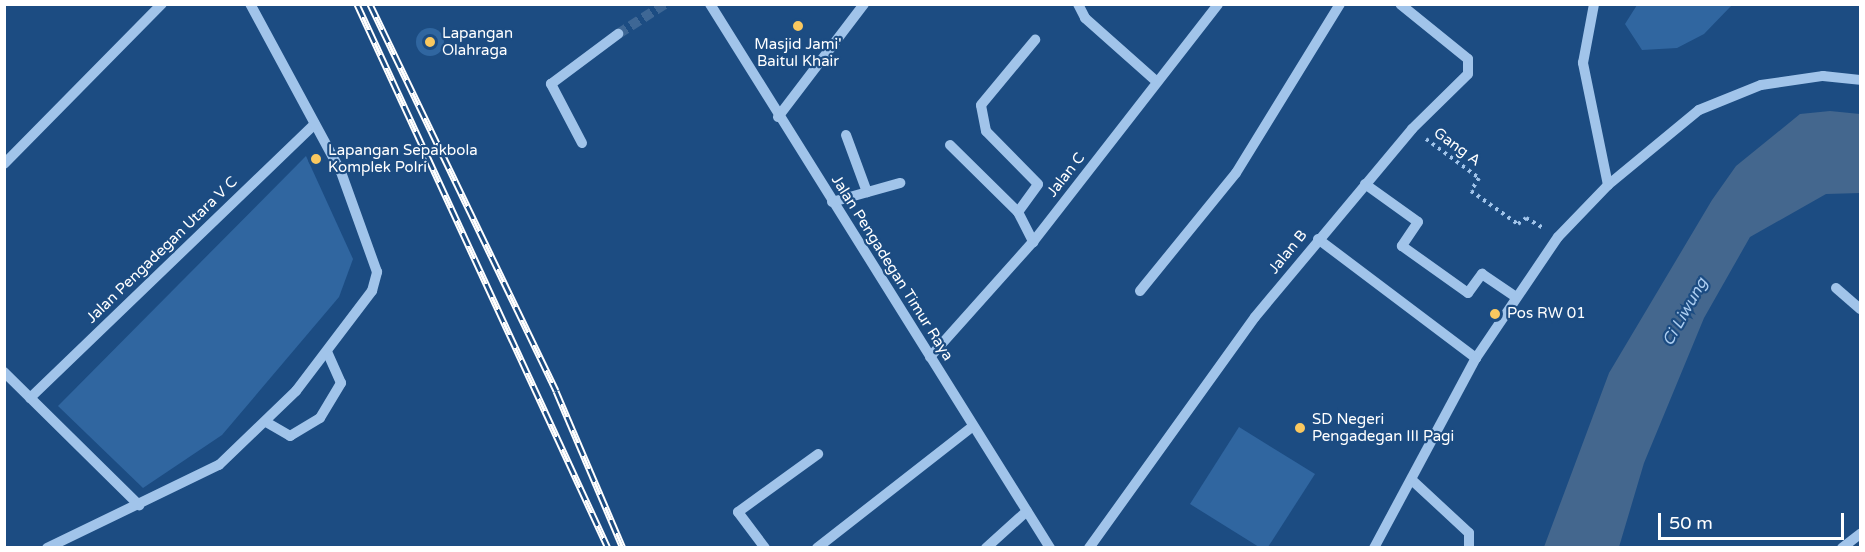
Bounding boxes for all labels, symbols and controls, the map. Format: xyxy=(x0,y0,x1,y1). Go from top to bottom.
marker: Masjid Jami' Baitul Khair xyxy=(791,19,805,33)
place label: Lapangan Olahraga xyxy=(442,24,513,59)
marker: Lapangan Olahraga xyxy=(423,35,437,49)
place label: Masjid Jami' Baitul Khair xyxy=(754,35,842,70)
street label: Gang A xyxy=(1430,124,1484,170)
place label: Lapangan Sepakbola Komplek Polri xyxy=(328,141,478,176)
street label: Jalan C xyxy=(1043,149,1089,201)
marker: Lapangan Sepakbola Komplek Polri xyxy=(309,152,323,166)
street label: Jalan Pengadegan Timur Raya xyxy=(827,172,957,364)
street label: Jalan Pengadegan Utara V C xyxy=(83,173,241,327)
street label: Jalan B xyxy=(1265,227,1311,277)
water label: Ci Liwung xyxy=(1658,275,1712,349)
place label: Pos RW 01 xyxy=(1507,305,1586,323)
marker: Pos RW 01 xyxy=(1488,307,1502,321)
place label: SD Negeri Pengadegan III Pagi xyxy=(1312,410,1454,445)
marker: SD Negeri Pengadegan III Pagi xyxy=(1293,421,1307,435)
scale bar xyxy=(1661,501,1847,539)
text: 50 m xyxy=(1669,512,1713,534)

